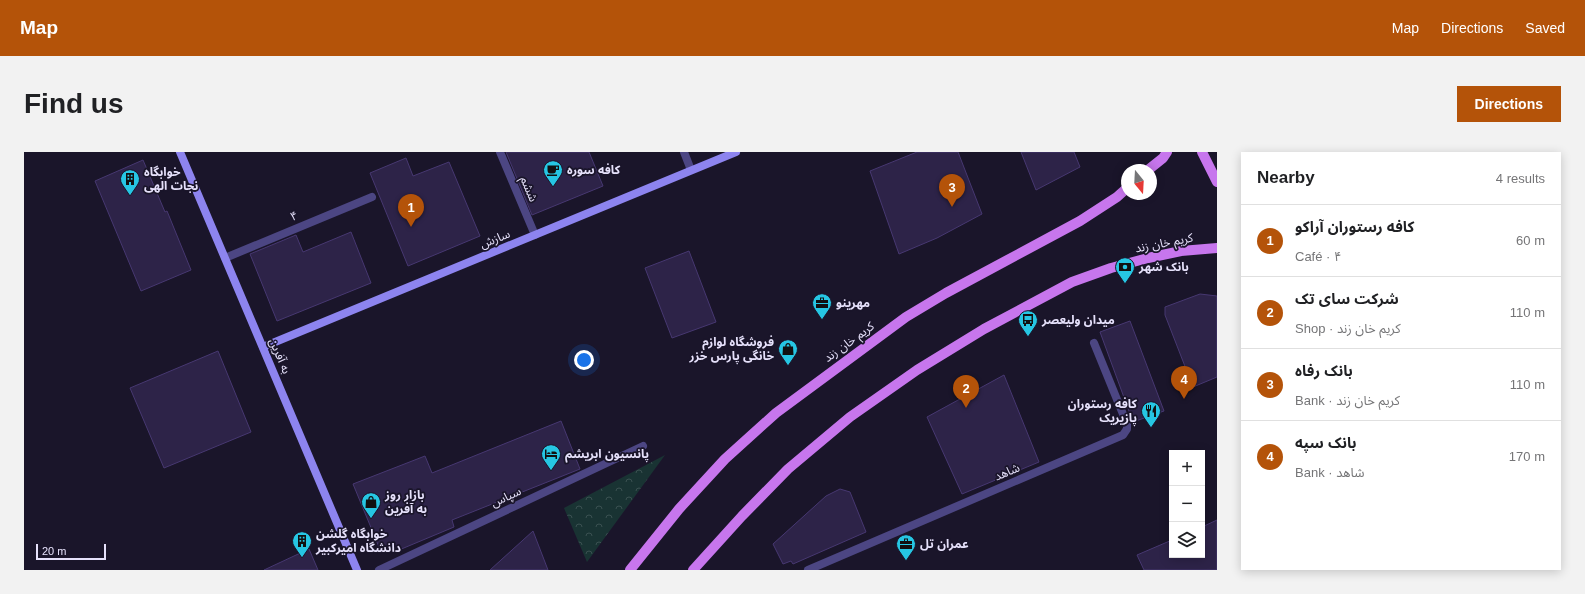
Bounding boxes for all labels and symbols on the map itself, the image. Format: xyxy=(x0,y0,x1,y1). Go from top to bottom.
cafe icon: کافه سوره xyxy=(542,159,564,187)
place label: کافه سوره xyxy=(567,163,621,177)
north arrow xyxy=(1121,164,1157,200)
place label: خوابگاه نجات الهی xyxy=(144,165,199,193)
building icon: خوابگاه نجات الهی xyxy=(119,168,141,196)
street label: ششم xyxy=(516,174,541,205)
pin: 3 xyxy=(939,174,965,207)
pin: 1 xyxy=(398,194,424,227)
street label: ۴ xyxy=(288,208,300,224)
street label: سازش xyxy=(478,227,512,251)
street label: کریم خان زند xyxy=(1134,230,1196,257)
bank icon: بانک شهر xyxy=(1114,256,1136,284)
place label: بانک شهر xyxy=(1138,260,1189,274)
office icon: مهرینو xyxy=(811,292,833,320)
place label: مهرینو xyxy=(836,296,870,310)
bus stop icon: میدان ولیعصر xyxy=(1017,309,1039,337)
place label: میدان ولیعصر xyxy=(1041,313,1115,327)
street label: کریم خان زند xyxy=(821,318,879,367)
place label: فروشگاه لوازم خانگی پارس خزر xyxy=(688,335,774,365)
street label: به آفرین xyxy=(266,336,294,376)
shop icon: فروشگاه لوازم خانگی پارس خزر xyxy=(777,338,799,366)
your location xyxy=(574,350,594,370)
pin: 4 xyxy=(1171,366,1197,399)
pin: 2 xyxy=(953,375,979,408)
place label: کافه رستوران پازیریک xyxy=(1068,397,1138,427)
restaurant icon: کافه رستوران پازیریک xyxy=(1140,400,1162,428)
hotel icon: پانسیون ابریشم xyxy=(540,443,562,471)
place label: پانسیون ابریشم xyxy=(565,447,649,463)
street label: شاهد xyxy=(992,460,1022,484)
street label: سپاس xyxy=(489,484,524,511)
place label: بازار روز به آفرین xyxy=(384,488,427,516)
shop icon: بازار روز به آفرین xyxy=(360,491,382,519)
place label: خوابگاه گلشن دانشگاه امیرکبیر xyxy=(315,527,401,555)
building icon: خوابگاه گلشن دانشگاه امیرکبیر xyxy=(291,530,313,558)
office icon: عمران تل xyxy=(895,533,917,561)
place label: عمران تل xyxy=(920,537,969,551)
scale bar xyxy=(36,542,106,561)

